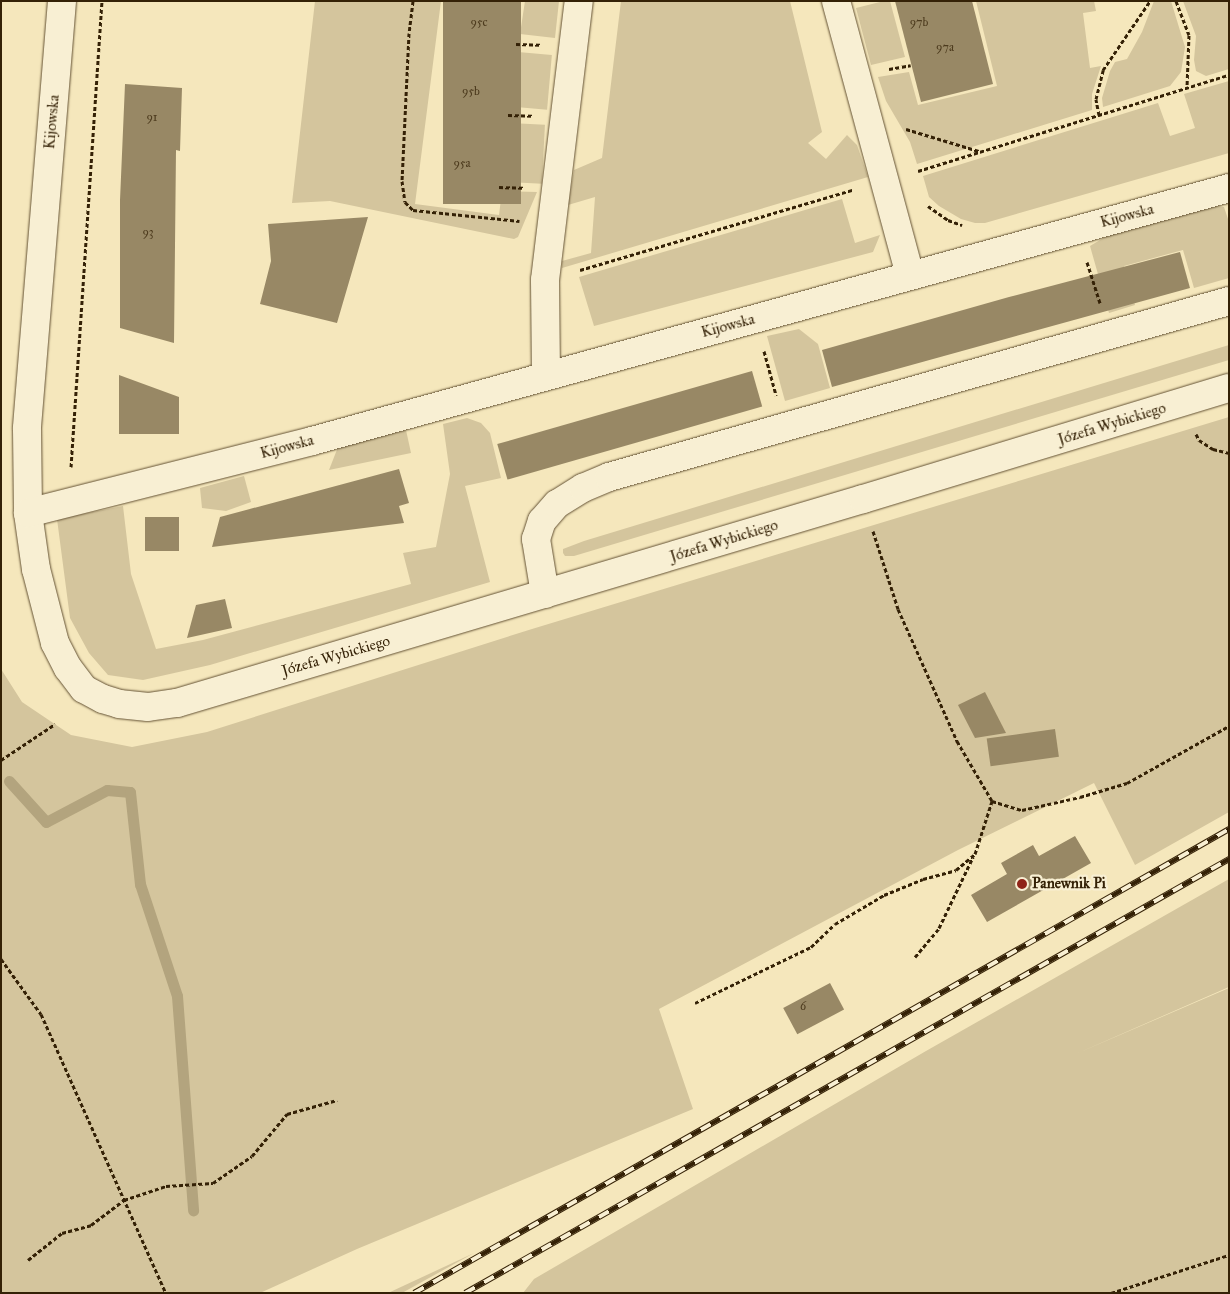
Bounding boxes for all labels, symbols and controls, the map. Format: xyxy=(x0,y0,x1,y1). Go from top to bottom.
house number: 95c xyxy=(470,16,488,30)
house number: 97b xyxy=(910,16,928,30)
house number: 97a xyxy=(936,41,954,55)
house number: 95b xyxy=(462,85,480,99)
street label: Kijowska xyxy=(41,94,63,150)
house number: 91 xyxy=(146,111,158,125)
house number: 95a xyxy=(453,157,471,171)
street label: Kijowska xyxy=(1098,200,1156,232)
house number: 93 xyxy=(142,226,154,240)
street label: Kijowska xyxy=(699,310,757,342)
street label: Józefa Wybickiego xyxy=(1056,399,1168,449)
street label: Kijowska xyxy=(258,431,316,463)
street label: Józefa Wybickiego xyxy=(668,516,780,566)
street label: Józefa Wybickiego xyxy=(280,632,392,680)
place label: Panewnik Pi xyxy=(1032,875,1106,893)
marker: Panewnik Pi xyxy=(1016,878,1028,890)
house number: 6 xyxy=(800,1000,806,1014)

